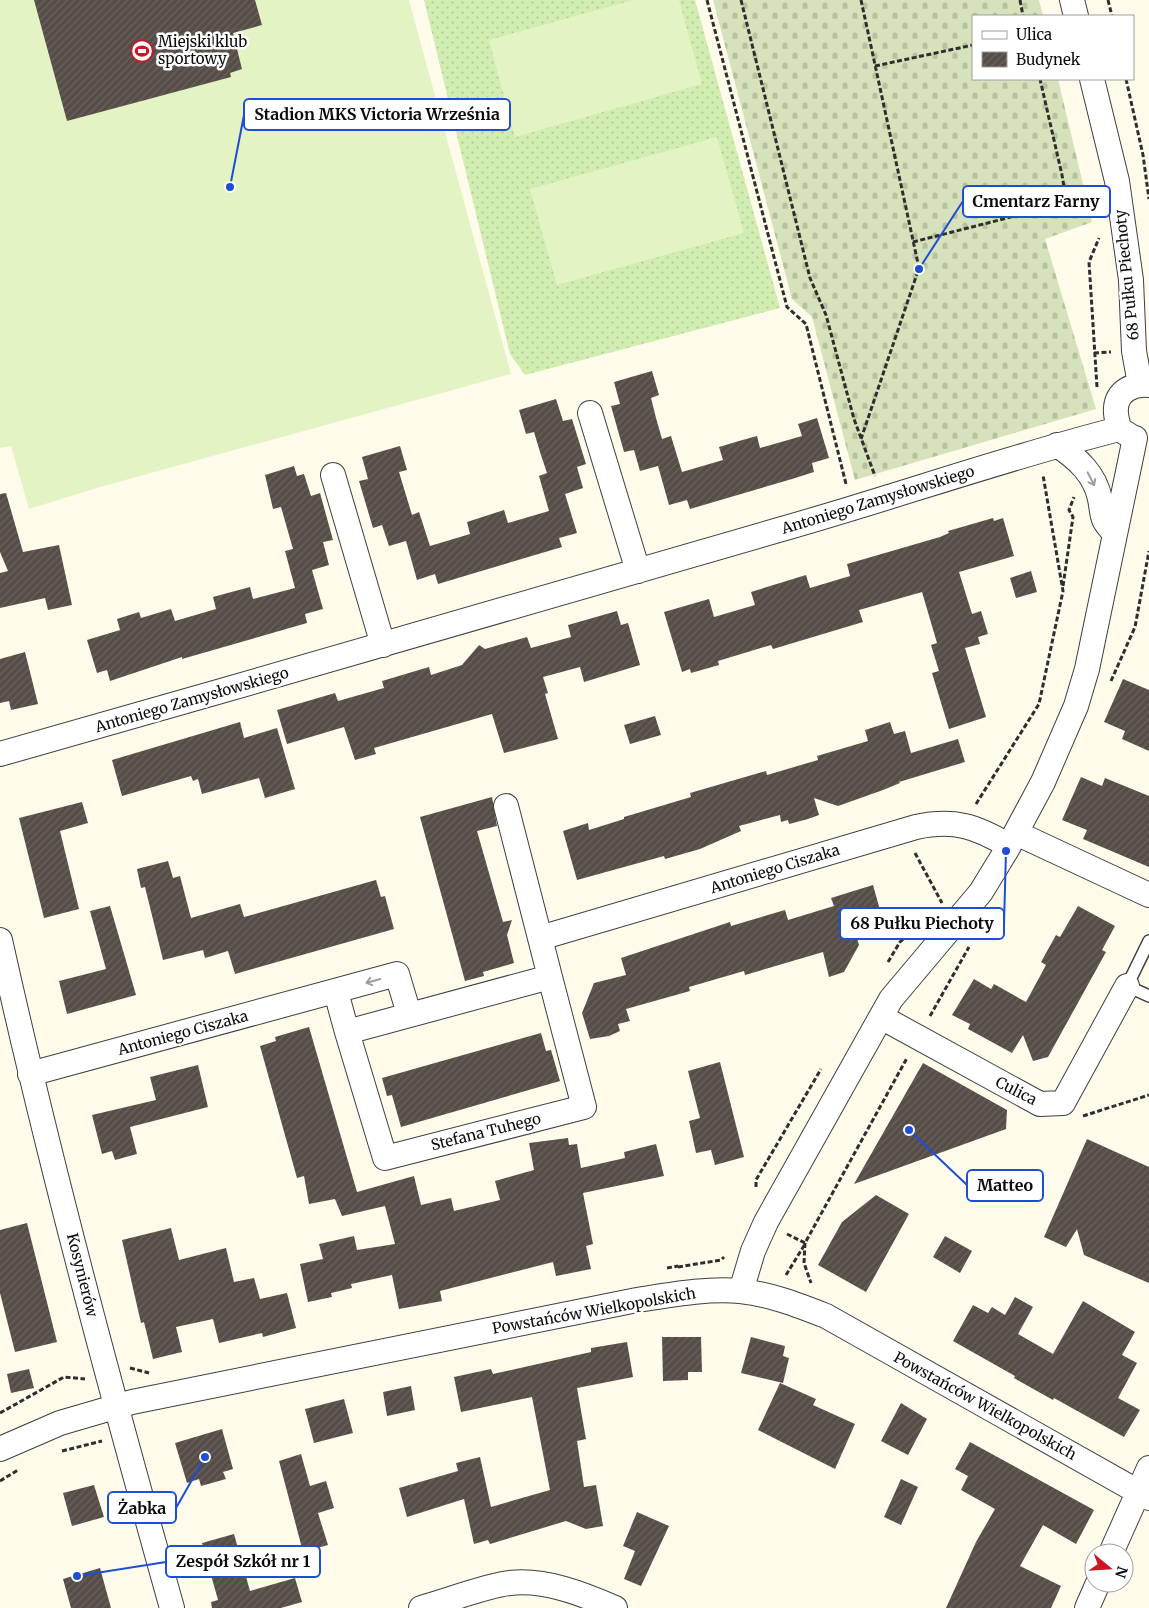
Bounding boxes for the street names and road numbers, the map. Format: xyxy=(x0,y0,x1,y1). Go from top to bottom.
street label: 68 Pułku Piechoty xyxy=(1110,208,1143,341)
street label: Antoniego Zamysłowskiego xyxy=(778,461,977,538)
street label: Antoniego Zamysłowskiego xyxy=(92,663,291,737)
street label: Antoniego Ciszaka xyxy=(707,840,842,898)
street label: Antoniego Ciszaka xyxy=(115,1006,250,1059)
street label: Culica xyxy=(992,1072,1040,1109)
street label: Stefana Tuhego xyxy=(429,1109,543,1154)
street label: Kosynierów xyxy=(63,1231,102,1319)
street label: Powstańców Wielkopolskich xyxy=(491,1283,697,1338)
street label: Powstańców Wielkopolskich xyxy=(890,1347,1080,1464)

